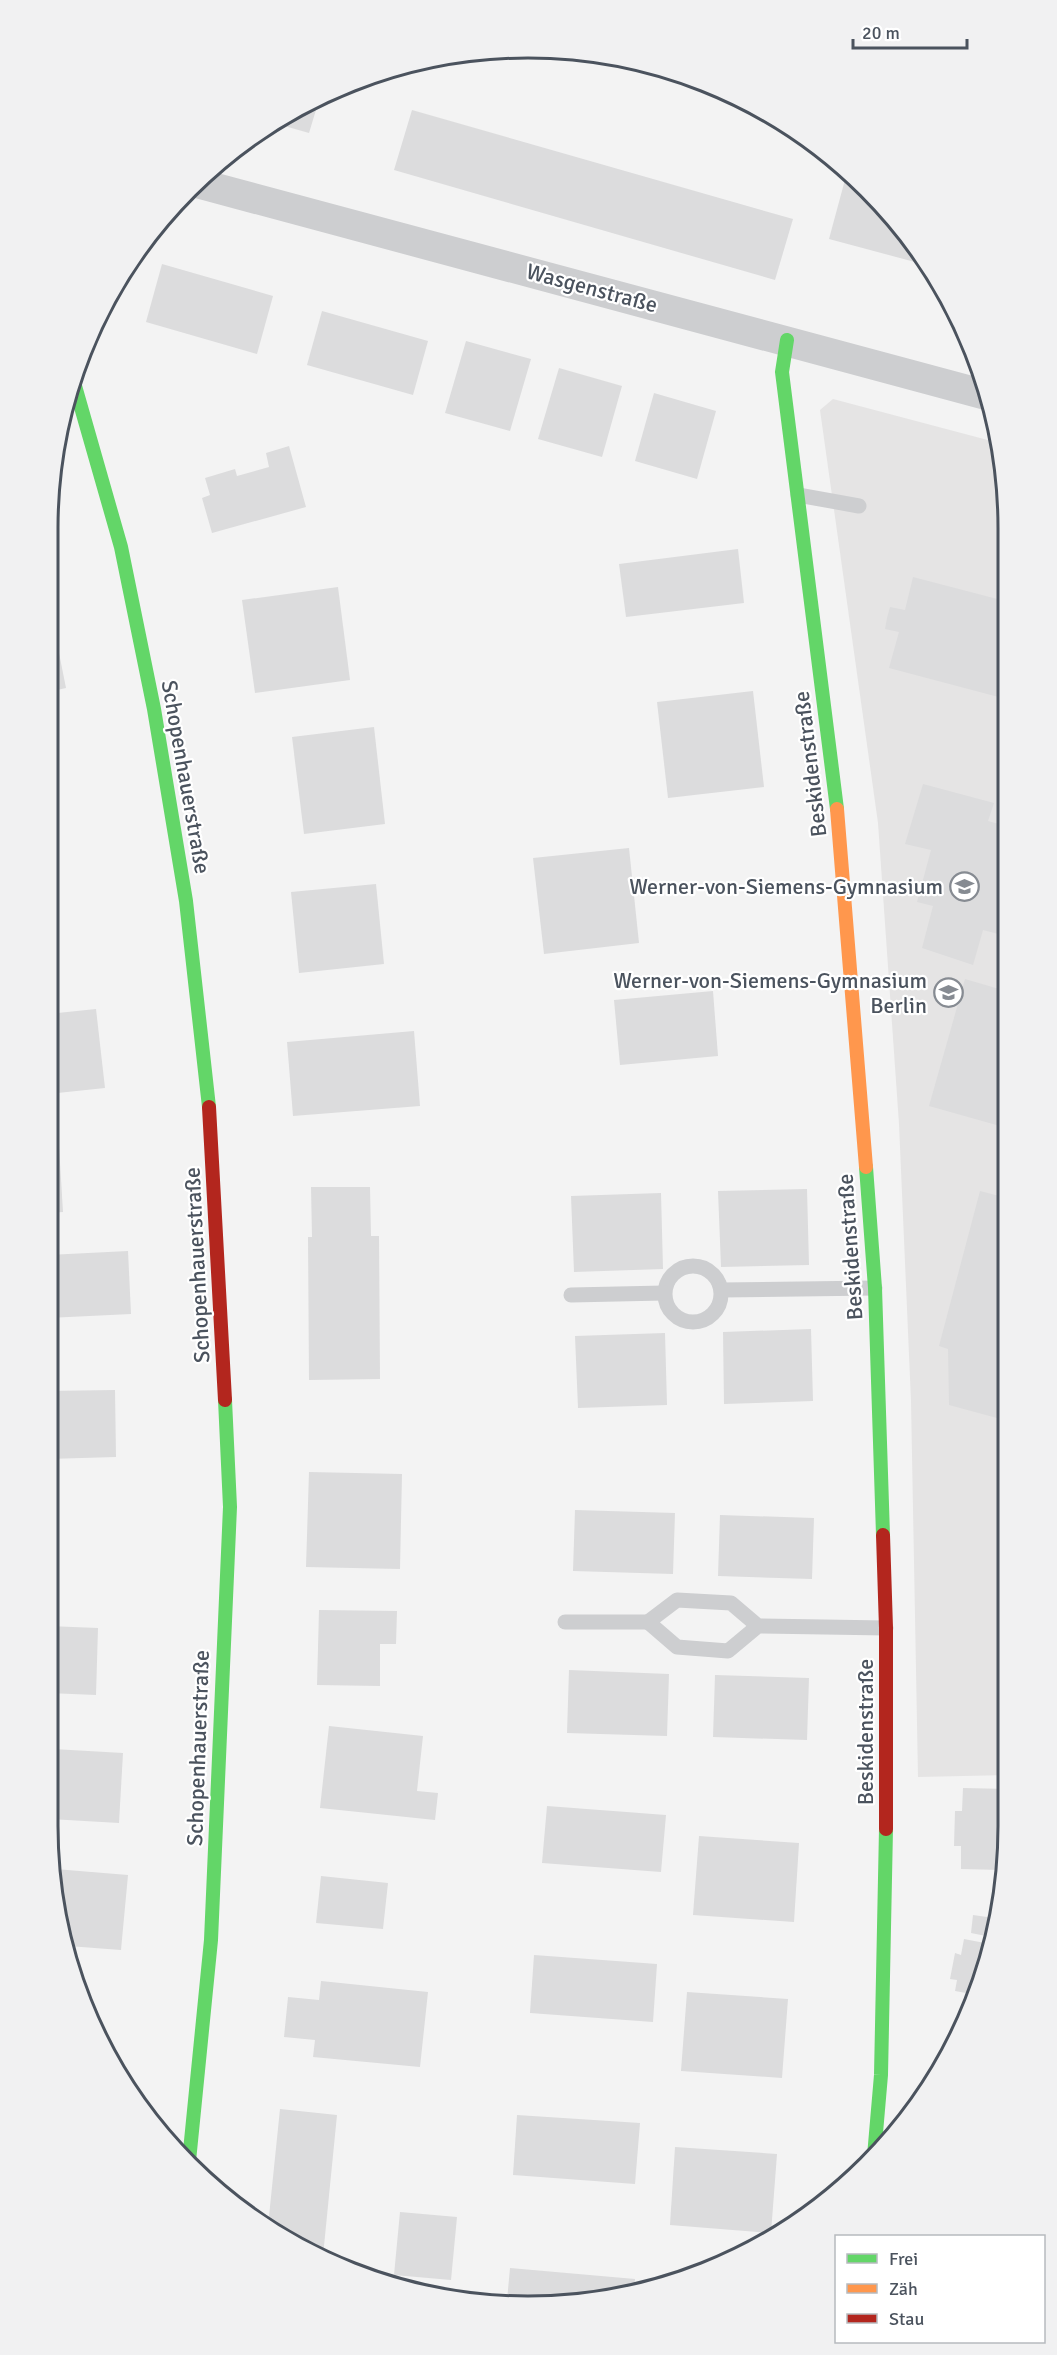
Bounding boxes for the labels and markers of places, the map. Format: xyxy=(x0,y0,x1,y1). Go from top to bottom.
school or university icon: Werner-von-Siemens-Gymnasium xyxy=(948,870,980,902)
place label: Werner-von-Siemens-Gymnasium xyxy=(629,873,943,900)
place label: Werner-von-Siemens-Gymnasium Berlin xyxy=(613,967,927,1019)
school or university icon: Werner-von-Siemens-Gymnasium Berlin xyxy=(932,977,964,1009)

